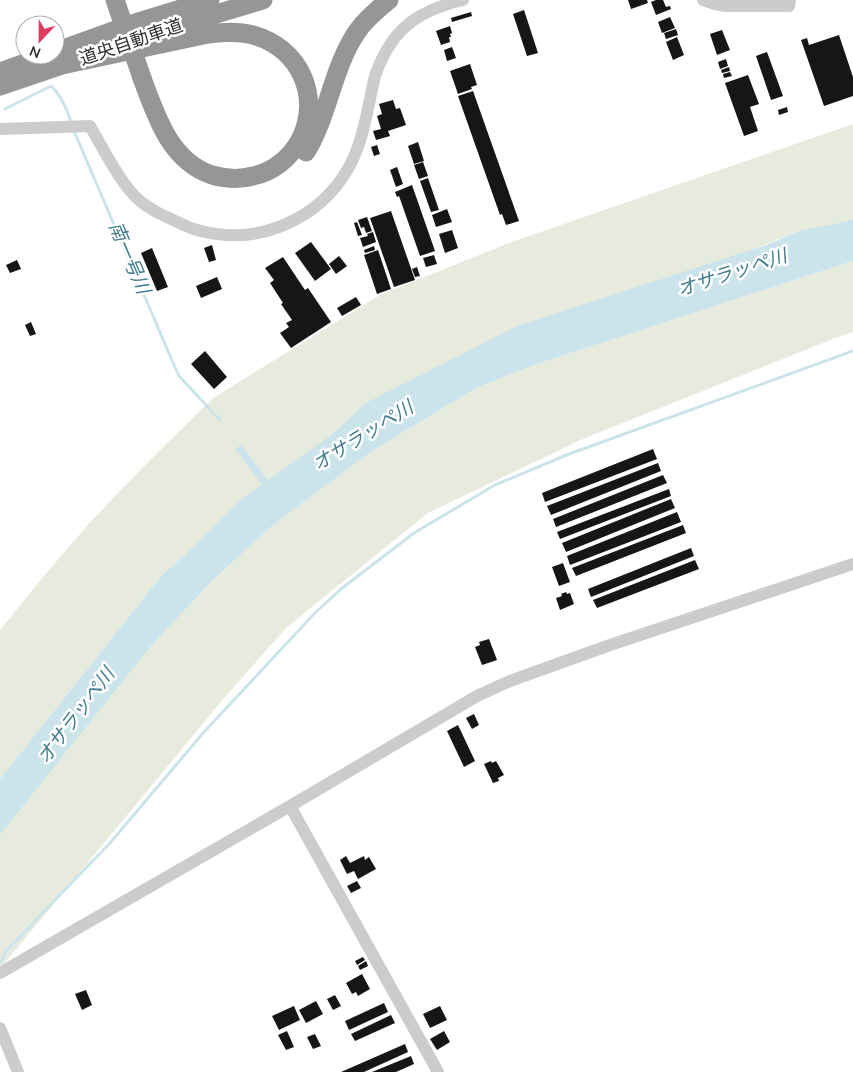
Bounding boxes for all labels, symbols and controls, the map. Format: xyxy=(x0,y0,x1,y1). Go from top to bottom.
street label: 道央自動車道 xyxy=(76,13,186,71)
north arrow xyxy=(15,15,65,65)
text: N xyxy=(27,41,44,62)
water label: 南一号川 xyxy=(102,218,157,300)
water label: オサラッペ川 xyxy=(674,242,792,303)
water label: オサラッペ川 xyxy=(308,394,420,477)
water label: オサラッペ川 xyxy=(31,661,122,769)

